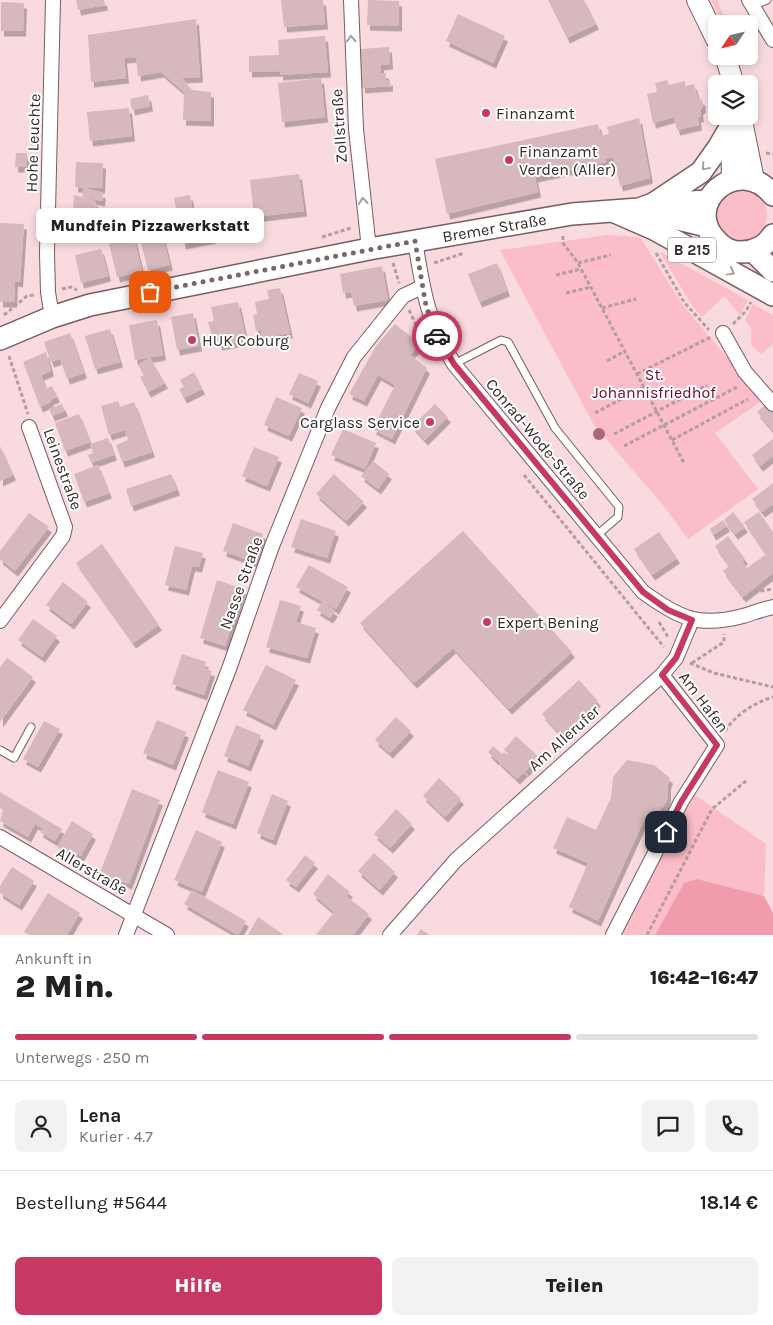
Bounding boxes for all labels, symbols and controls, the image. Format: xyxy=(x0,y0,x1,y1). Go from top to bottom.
north arrow xyxy=(708,15,758,65)
map controls xyxy=(708,15,758,125)
one-way arrow xyxy=(346,35,357,43)
button: layers xyxy=(708,75,758,125)
street label: Zollstraße xyxy=(327,88,351,164)
street label: Hohe Leuchte xyxy=(22,93,44,193)
place label: Finanzamt xyxy=(496,104,575,123)
marker: Finanzamt xyxy=(480,107,492,119)
place label: Finanzamt Verden (Aller) xyxy=(519,142,616,179)
marker: Finanzamt Verden (Aller) xyxy=(503,154,515,166)
one-way arrow xyxy=(701,161,710,170)
one-way arrow xyxy=(358,196,369,204)
callout: Mundfein Pizzawerkstatt xyxy=(36,207,264,242)
street label: Bremer Straße xyxy=(441,209,548,246)
text: Mundfein Pizzawerkstatt xyxy=(50,216,250,235)
road number: B 215 xyxy=(668,238,716,262)
one-way arrow xyxy=(726,265,735,275)
pin xyxy=(129,271,171,313)
icon: bag xyxy=(136,278,164,306)
courier xyxy=(412,311,462,361)
icon: car xyxy=(423,322,451,350)
place label: HUK Coburg xyxy=(202,331,289,350)
marker: HUK Coburg xyxy=(186,334,198,346)
park label: St. Johannisfriedhof xyxy=(592,365,716,402)
street label: Conrad-Wode-Straße xyxy=(482,375,594,503)
place label: Carglass Service xyxy=(300,413,420,432)
marker: Carglass Service xyxy=(424,416,436,428)
street label: Leinestraße xyxy=(39,426,87,512)
street label: Nasse Straße xyxy=(216,534,266,632)
place label: Expert Bening xyxy=(497,613,599,632)
marker: Expert Bening xyxy=(481,616,493,628)
street label: Am Hafen xyxy=(675,668,733,736)
street label: Am Allerufer xyxy=(524,701,604,775)
pin xyxy=(645,811,687,853)
icon: home xyxy=(652,818,680,846)
street label: Allerstraße xyxy=(53,843,131,899)
text: Ankunft in xyxy=(15,949,92,968)
text: 16:42–16:47 xyxy=(650,967,758,989)
text: 2 Min. xyxy=(15,968,113,1005)
text: Unterwegs · 250 m xyxy=(15,1048,149,1067)
button: person xyxy=(15,1100,67,1152)
button: chat xyxy=(642,1100,694,1152)
button: phone xyxy=(706,1100,758,1152)
text: Lena xyxy=(79,1105,121,1127)
text: Kurier · 4.7 xyxy=(79,1127,153,1146)
text: Bestellung #5644 xyxy=(15,1192,167,1214)
text: 18.14 € xyxy=(700,1192,758,1214)
button: Hilfe xyxy=(15,1257,382,1315)
button: Teilen xyxy=(392,1257,758,1315)

